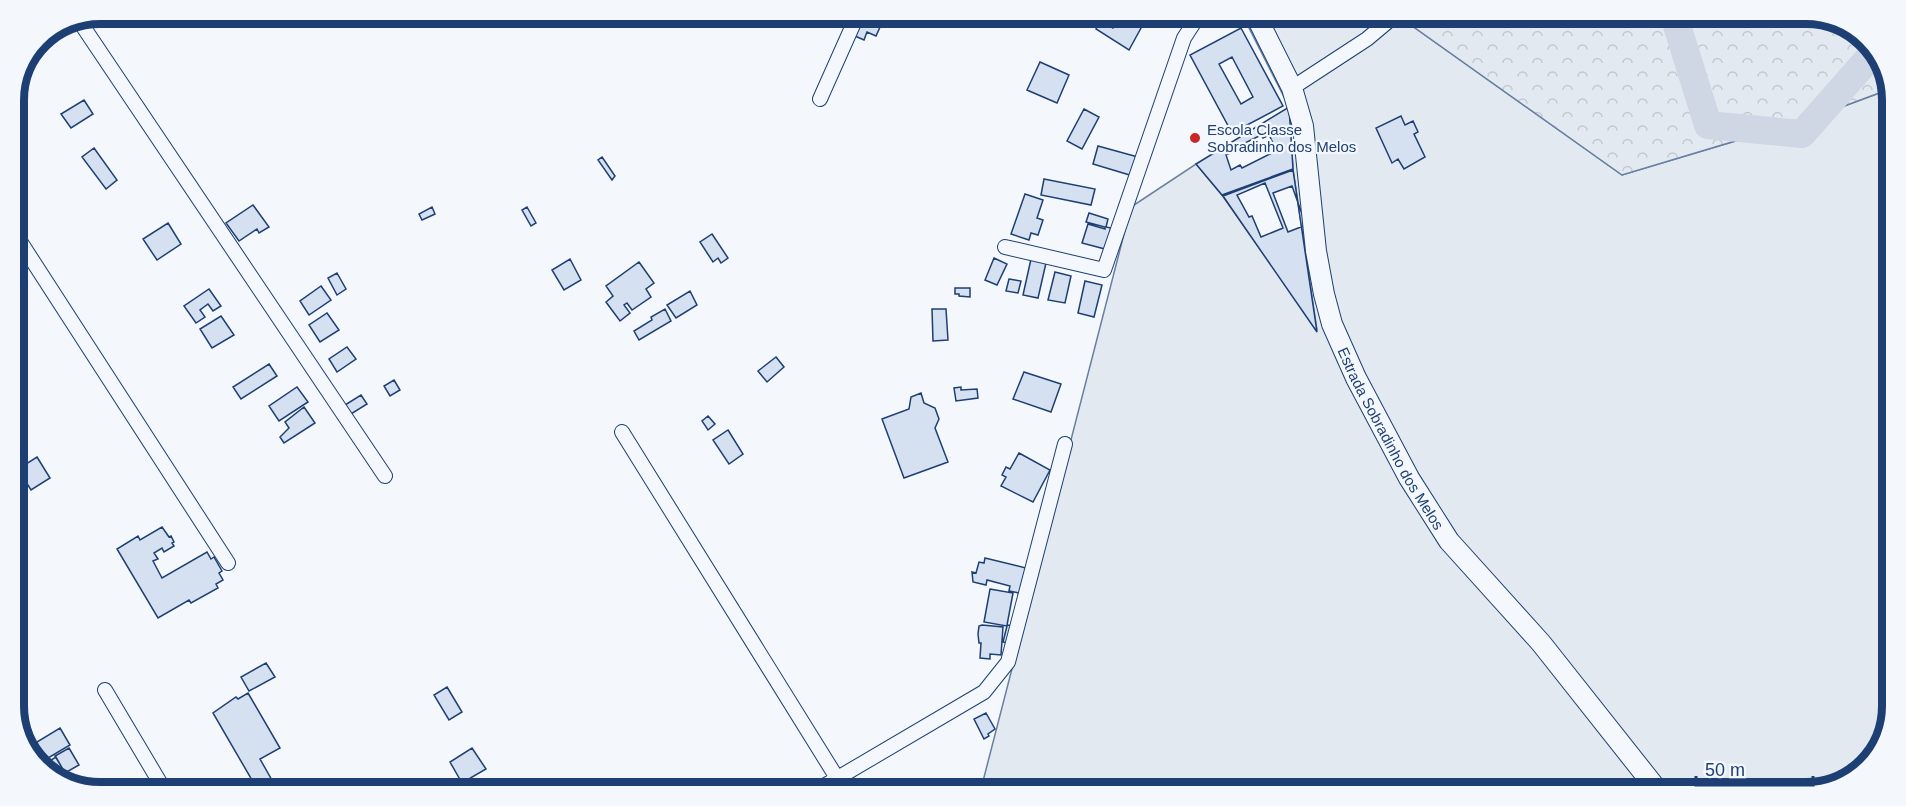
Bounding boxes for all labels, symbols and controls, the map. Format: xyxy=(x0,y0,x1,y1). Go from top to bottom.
place label: Escola Classe Sobradinho dos Melos xyxy=(1207,121,1356,155)
marker: Escola Classe Sobradinho dos Melos xyxy=(1188,131,1202,145)
street label: Estrada Sobradinho dos Melos xyxy=(1335,344,1448,532)
scale bar xyxy=(1696,749,1813,787)
text: 50 m xyxy=(1705,760,1745,780)

